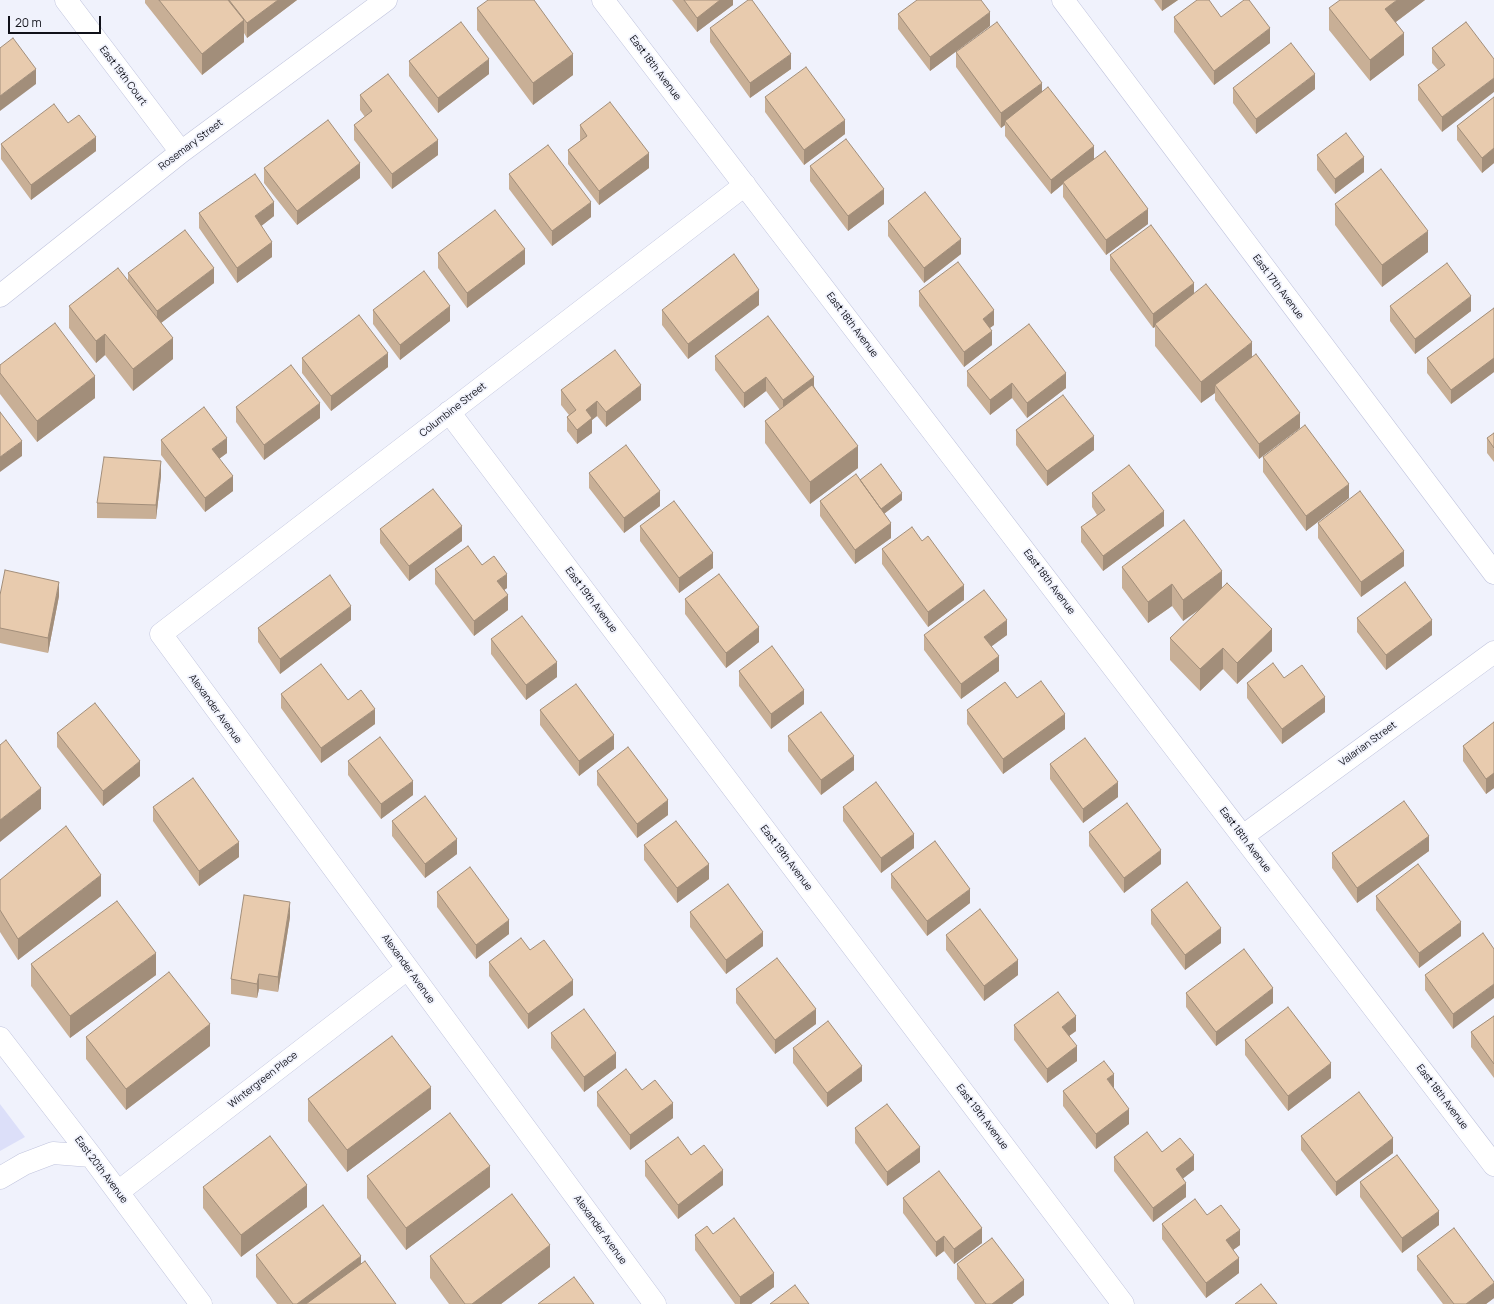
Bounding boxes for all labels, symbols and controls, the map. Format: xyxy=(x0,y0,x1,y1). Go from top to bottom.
scale bar xyxy=(10,8,103,34)
text: 20 m xyxy=(15,14,42,31)
street label: East 18th Avenue xyxy=(627,33,683,103)
street label: East 19th Court xyxy=(97,44,149,108)
street label: Rosemary Street xyxy=(157,117,225,173)
street label: East 17th Avenue xyxy=(1250,252,1306,322)
street label: East 18th Avenue xyxy=(824,290,880,360)
street label: Columbine Street xyxy=(417,380,489,440)
street label: East 18th Avenue xyxy=(1021,547,1077,617)
street label: East 19th Avenue xyxy=(562,565,620,635)
street label: Alexander Avenue xyxy=(186,672,244,746)
street label: Valarian Street xyxy=(1337,719,1399,769)
street label: East 18th Avenue xyxy=(1217,805,1273,875)
street label: East 19th Avenue xyxy=(757,823,815,893)
street label: Alexander Avenue xyxy=(379,932,437,1006)
street label: Wintergreen Place xyxy=(226,1049,300,1111)
street label: East 18th Avenue xyxy=(1414,1062,1470,1132)
street label: East 19th Avenue xyxy=(953,1082,1011,1152)
street label: East 20th Avenue xyxy=(72,1134,130,1206)
street label: Alexander Avenue xyxy=(571,1193,629,1267)

